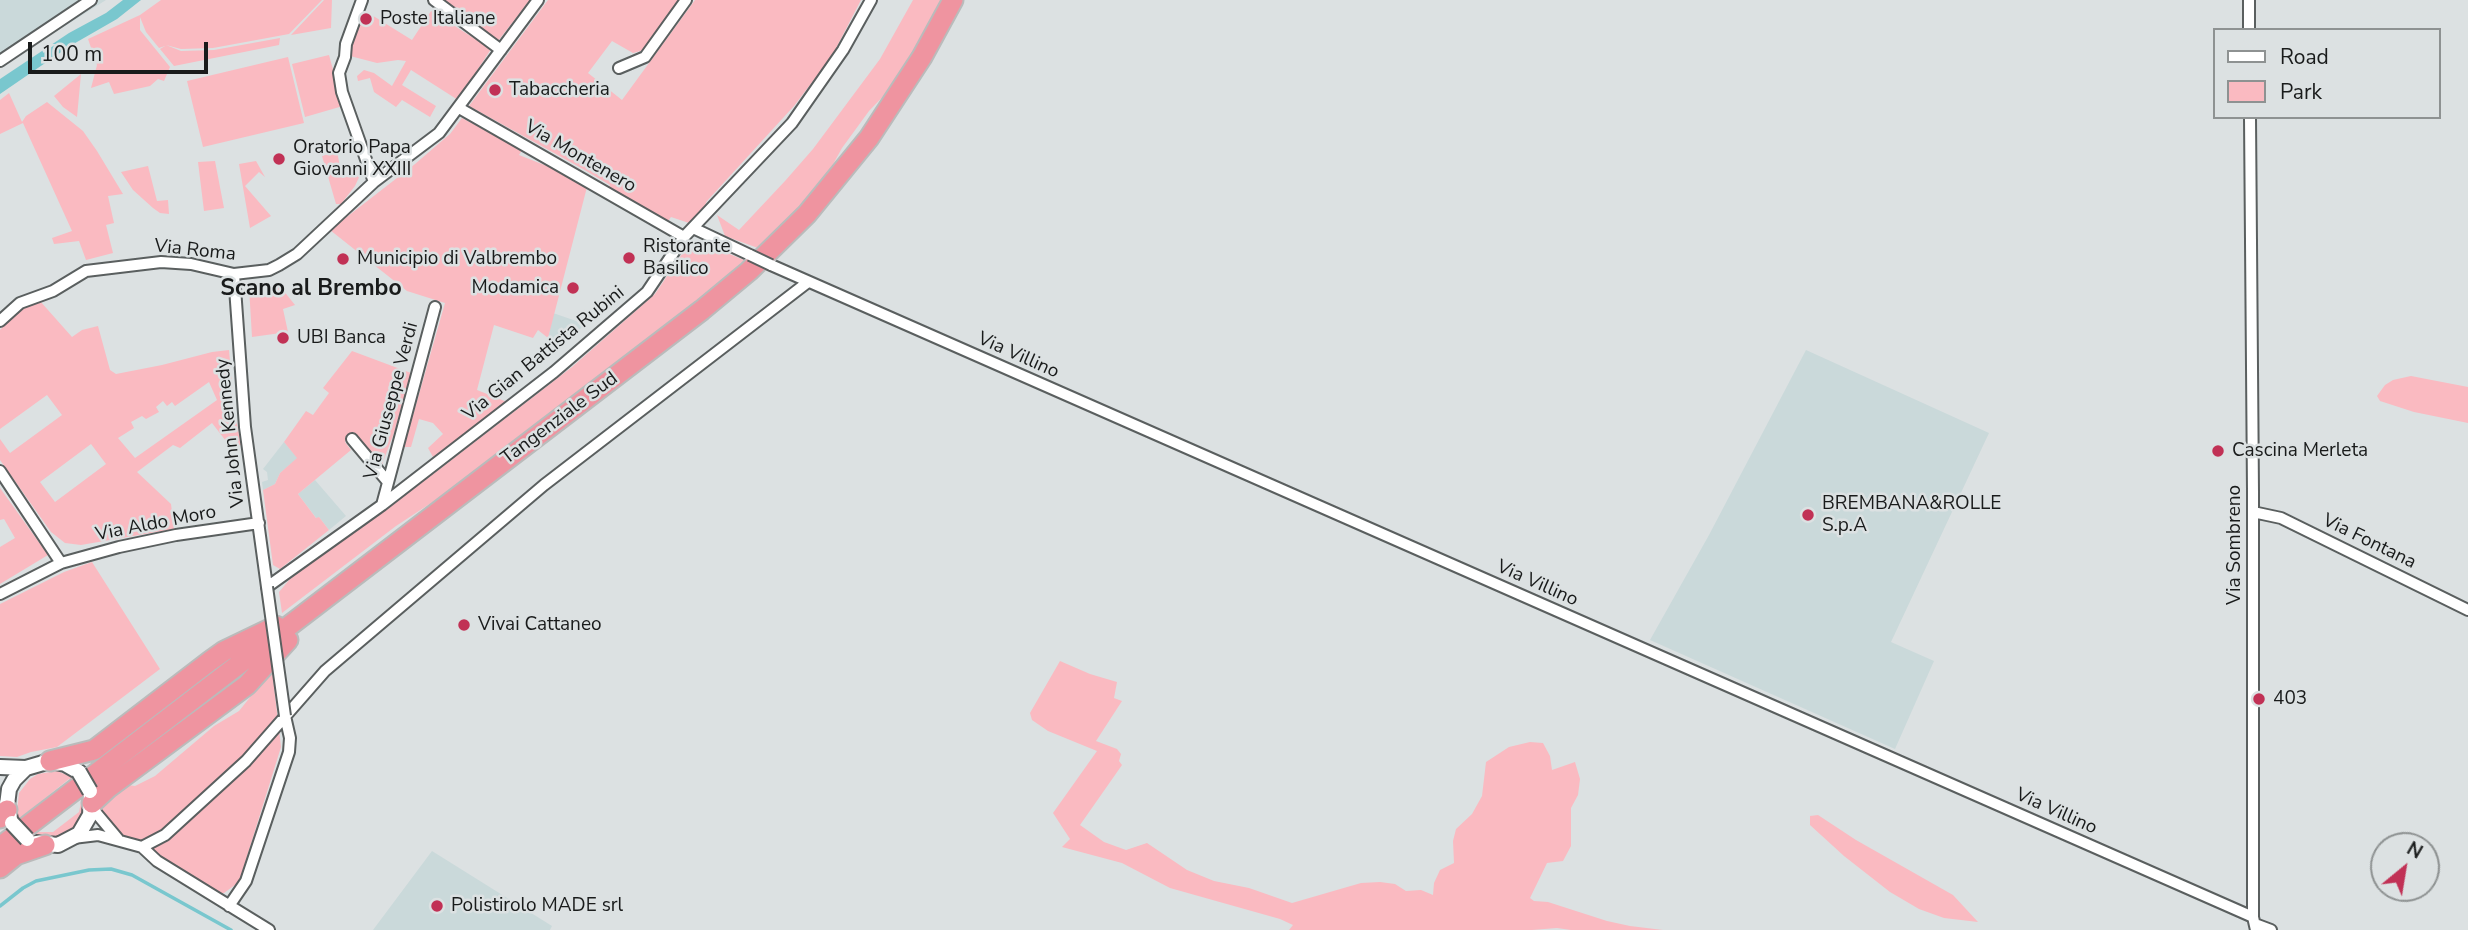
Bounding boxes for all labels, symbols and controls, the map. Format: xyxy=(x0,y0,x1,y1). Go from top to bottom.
place label: Poste Italiane xyxy=(380,8,495,30)
marker: Poste Italiane xyxy=(358,11,374,27)
scale bar xyxy=(32,28,212,72)
legend xyxy=(2212,28,2440,119)
text: 100 m xyxy=(41,40,102,68)
text: Road xyxy=(2280,43,2329,71)
text: Park xyxy=(2280,78,2322,106)
place label: Tabaccheria xyxy=(509,79,610,101)
marker: Tabaccheria xyxy=(487,82,503,98)
street label: Via Montenero xyxy=(520,116,640,198)
place label: Oratorio Papa Giovanni XXIII xyxy=(293,137,411,181)
marker: Oratorio Papa Giovanni XXIII xyxy=(271,151,287,167)
street label: Via Roma xyxy=(153,235,237,267)
place label: Ristorante Basilico xyxy=(643,236,731,280)
place label: Municipio di Valbrembo xyxy=(357,248,557,270)
marker: Ristorante Basilico xyxy=(621,250,637,266)
marker: Municipio di Valbrembo xyxy=(335,251,351,267)
district label: Scano al Brembo xyxy=(220,275,402,303)
place label: Modamica xyxy=(472,277,559,299)
marker: Modamica xyxy=(565,280,581,296)
street label: Via Gian Battista Rubini xyxy=(459,282,629,426)
street label: Via Giuseppe Verdi xyxy=(360,320,424,482)
place label: UBI Banca xyxy=(297,327,386,349)
street label: Via Villino xyxy=(974,328,1062,384)
marker: UBI Banca xyxy=(275,330,291,346)
street label: Via John Kennedy xyxy=(212,357,250,509)
street label: Tangenziale Sud xyxy=(497,368,623,470)
place label: Cascina Merleta xyxy=(2232,440,2368,462)
marker: Cascina Merleta xyxy=(2210,443,2226,459)
street label: Via Sombreno xyxy=(2224,485,2246,605)
place label: BREMBANA&ROLLE S.p.A xyxy=(1822,493,2001,537)
street label: Via Aldo Moro xyxy=(94,501,218,547)
marker: BREMBANA&ROLLE S.p.A xyxy=(1800,507,1816,523)
street label: Via Fontana xyxy=(2318,510,2420,574)
street label: Via Villino xyxy=(1493,556,1581,612)
place label: Vivai Cattaneo xyxy=(478,614,602,636)
marker: Vivai Cattaneo xyxy=(456,617,472,633)
place label: 403 xyxy=(2273,688,2307,710)
marker: 403 xyxy=(2251,691,2267,707)
street label: Via Villino xyxy=(2012,784,2100,840)
north arrow xyxy=(2370,832,2440,902)
text: N xyxy=(2402,836,2427,865)
place label: Polistirolo MADE srl xyxy=(451,895,623,917)
marker: Polistirolo MADE srl xyxy=(429,898,445,914)

